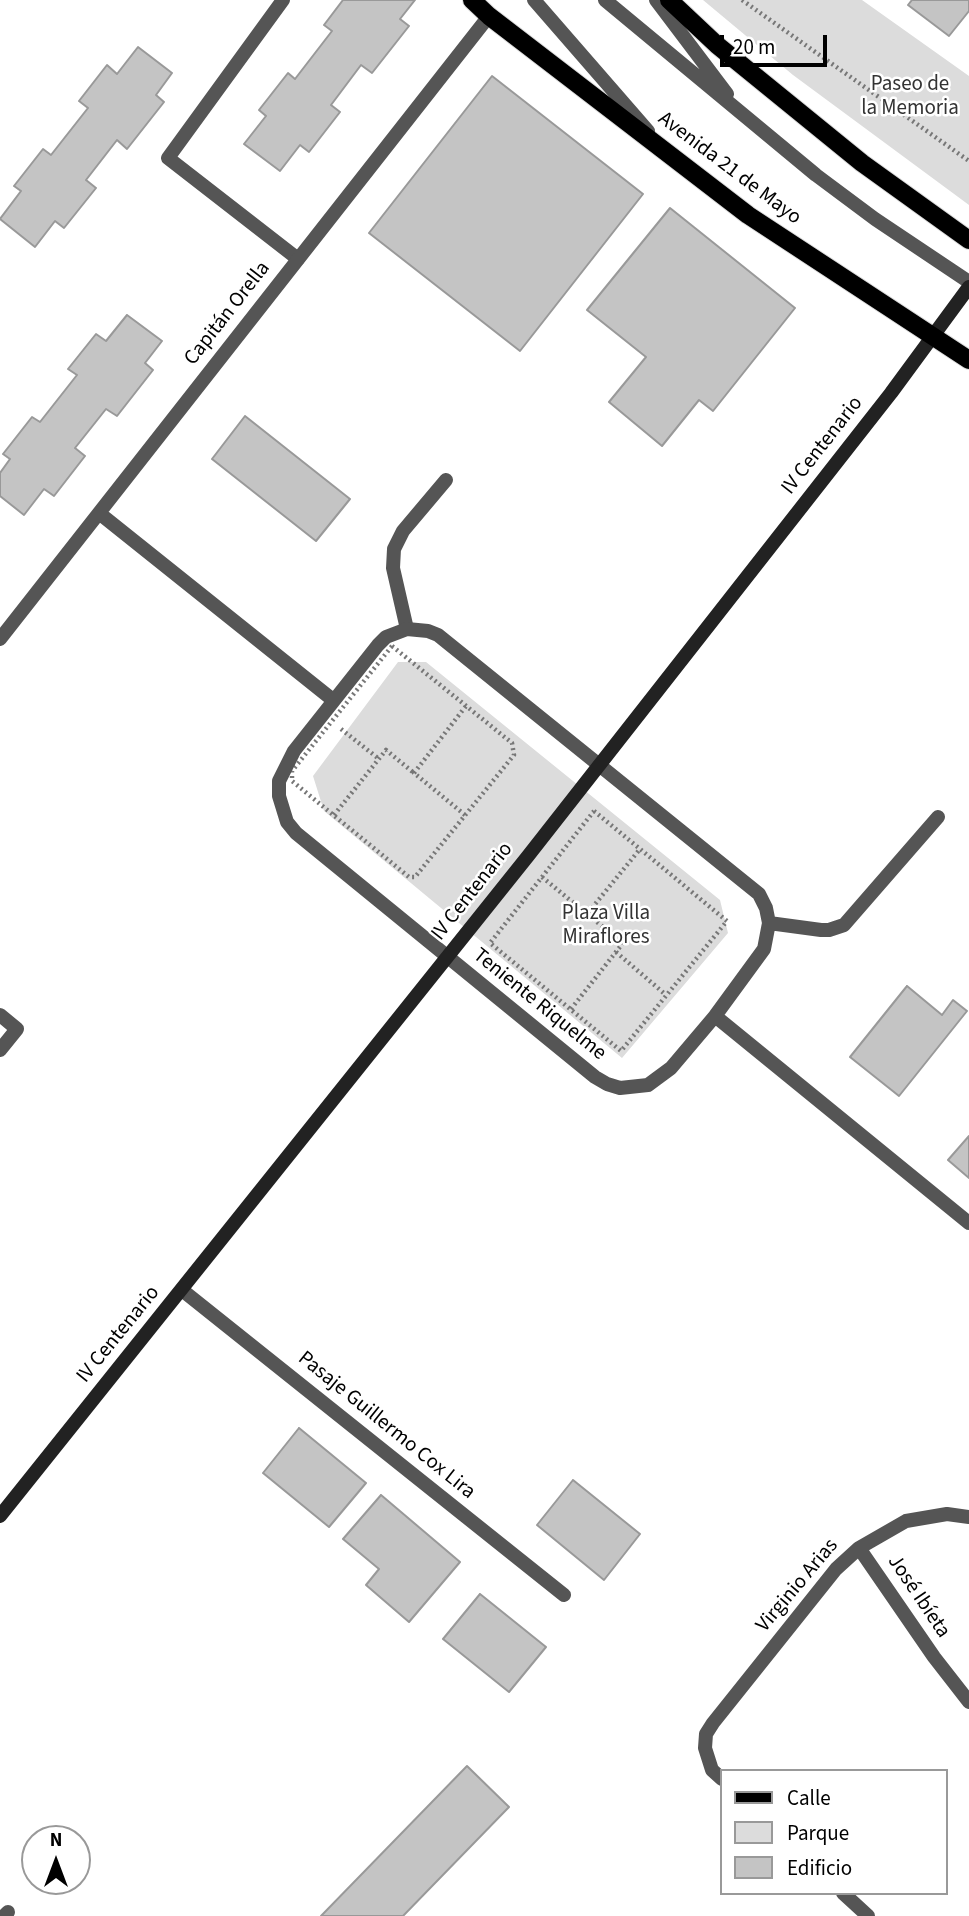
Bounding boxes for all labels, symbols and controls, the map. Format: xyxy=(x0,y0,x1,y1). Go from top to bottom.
scale bar xyxy=(724,21,831,65)
text: 20 m xyxy=(733,32,775,62)
park label: Paseo de la Memoria xyxy=(861,72,959,122)
street label: Avenida 21 de Mayo xyxy=(652,107,806,231)
street label: Capitán Orella xyxy=(180,257,276,371)
street label: IV Centenario xyxy=(777,392,869,500)
street label: IV Centenario xyxy=(427,838,519,946)
park label: Plaza Villa Miraflores xyxy=(562,901,650,951)
street label: Teniente Riquelme xyxy=(467,944,611,1066)
street label: IV Centenario xyxy=(72,1281,166,1389)
street label: Pasaje Guillermo Cox Lira xyxy=(292,1347,480,1505)
street label: Virginio Arias xyxy=(752,1534,844,1638)
street label: José Ibíeta xyxy=(881,1551,955,1643)
legend xyxy=(720,1769,948,1895)
text: Calle xyxy=(787,1783,831,1813)
text: Parque xyxy=(787,1818,849,1848)
north arrow xyxy=(21,1825,91,1895)
text: N xyxy=(50,1827,62,1854)
text: Edificio xyxy=(787,1853,852,1883)

